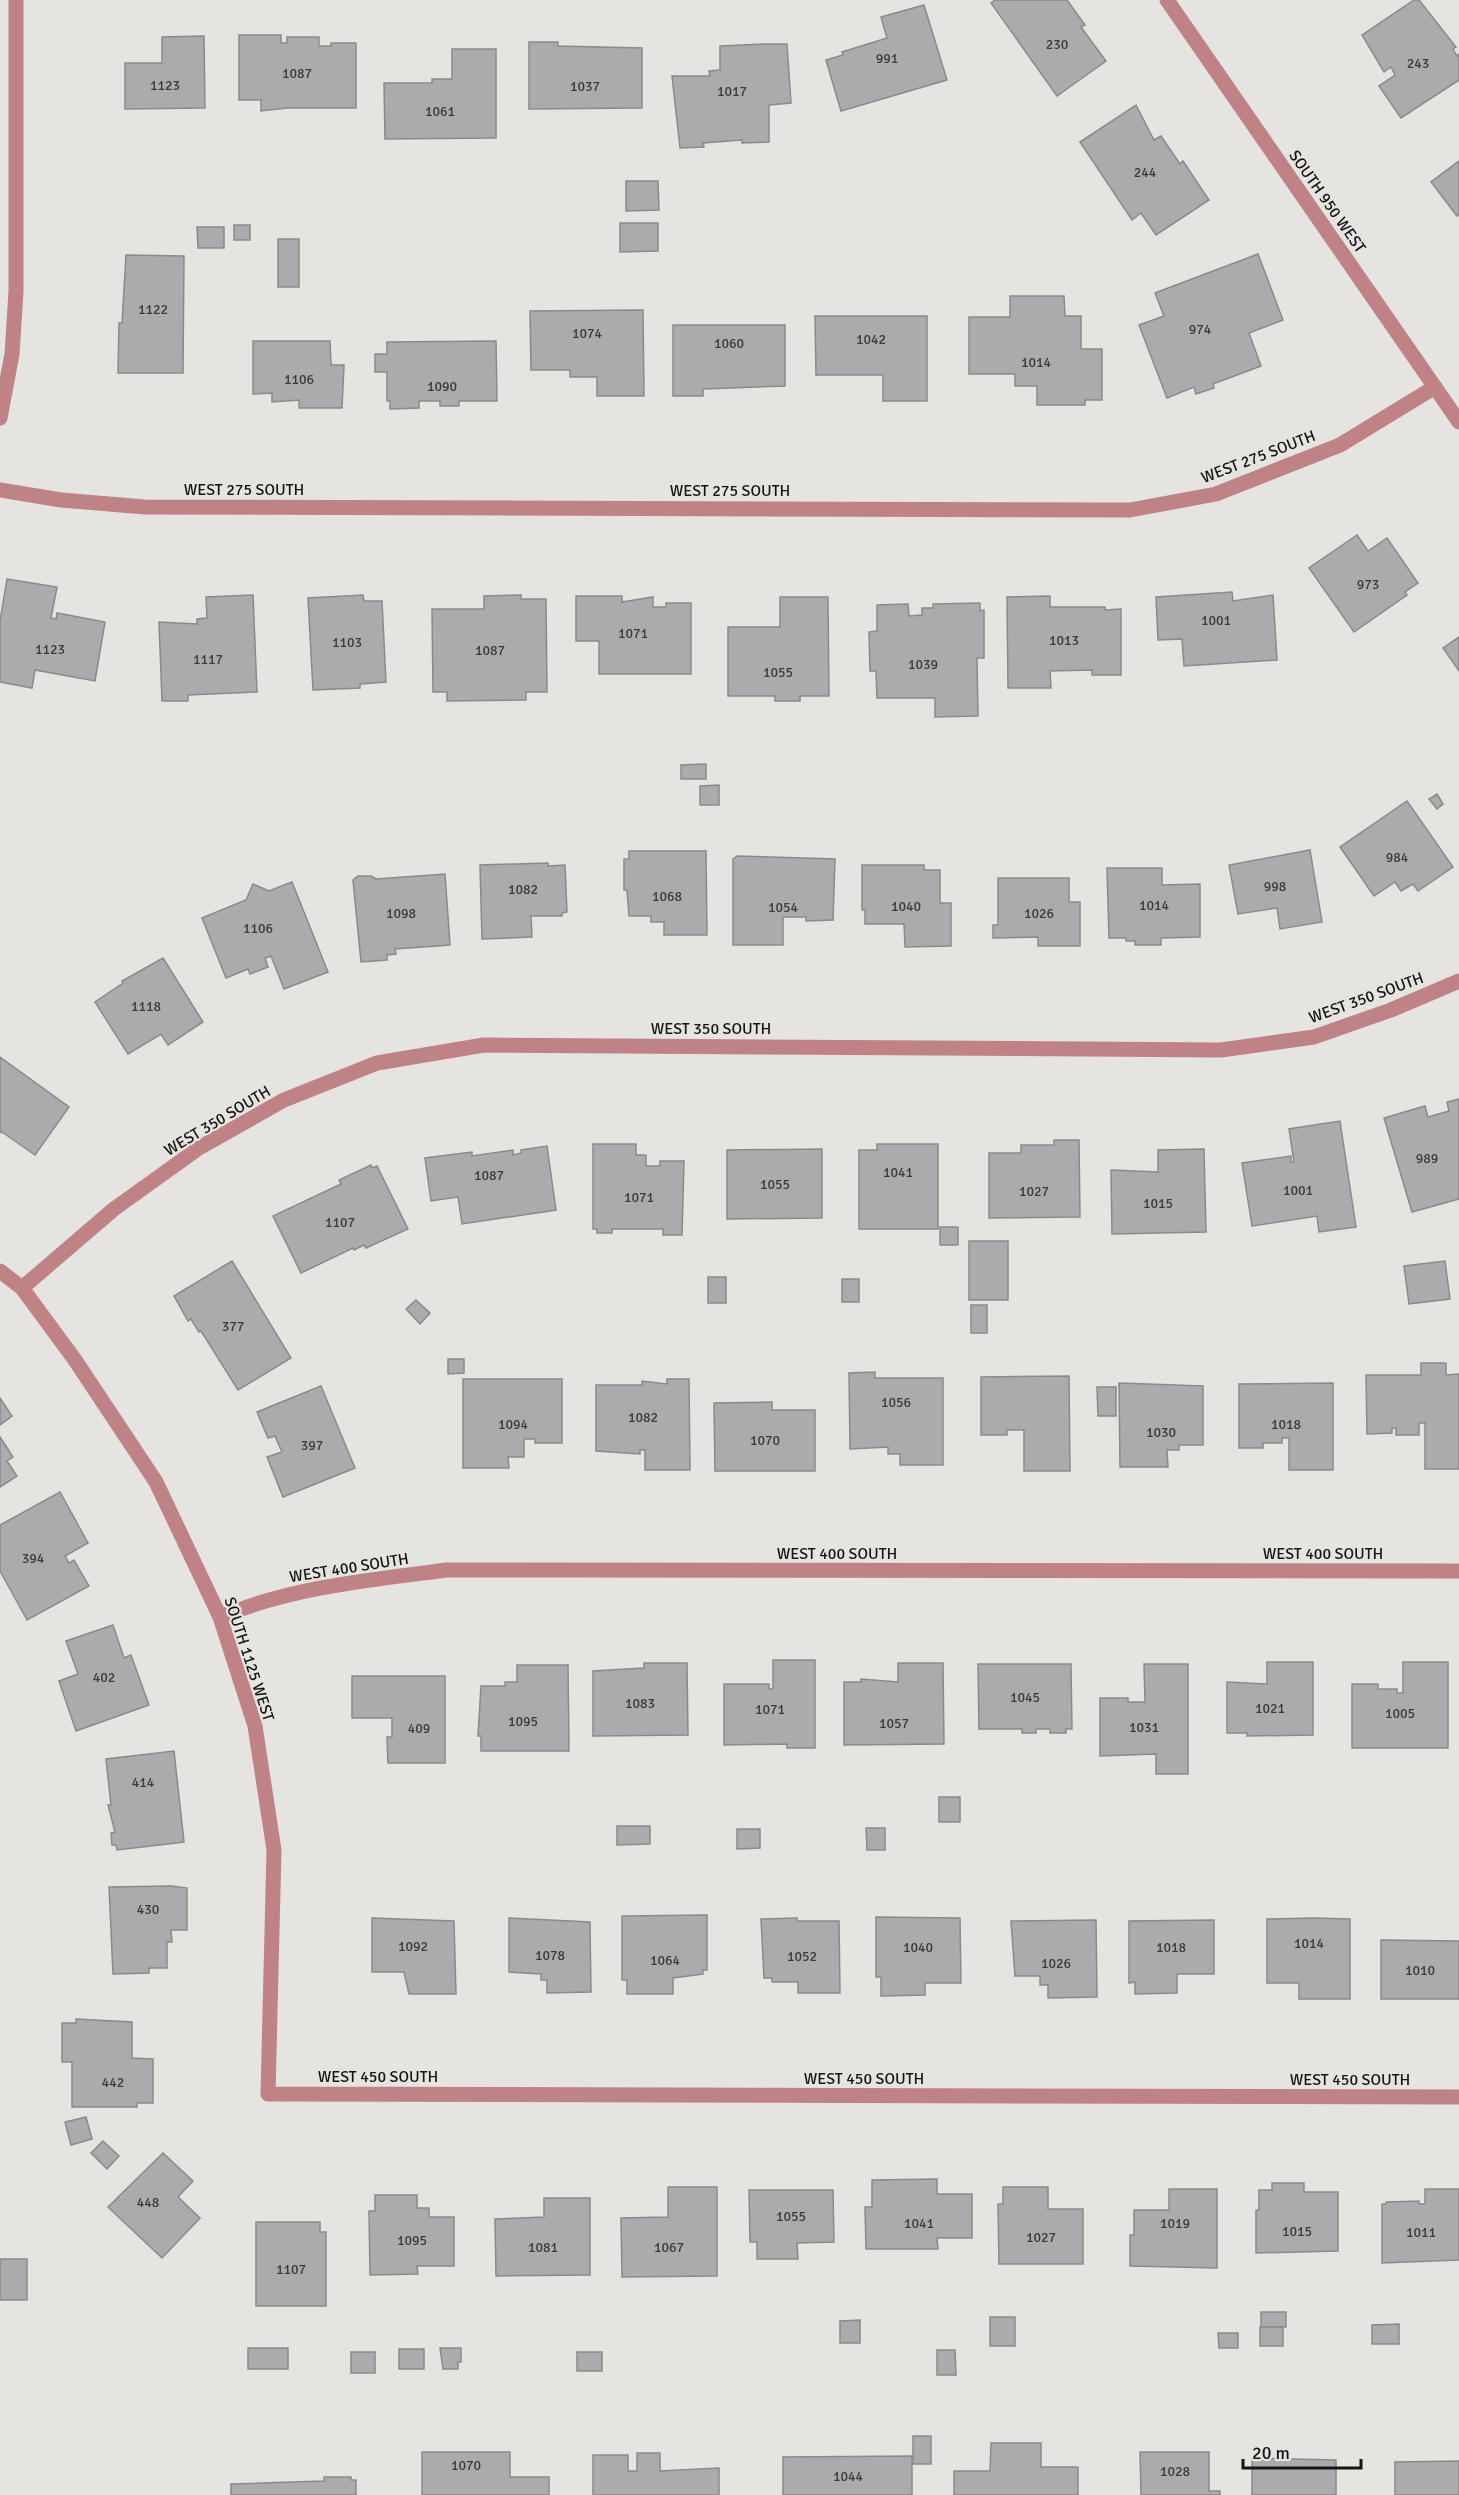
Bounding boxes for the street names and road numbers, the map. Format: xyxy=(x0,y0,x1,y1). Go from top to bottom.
street label: SOUTH 950 WEST xyxy=(1284,146,1370,257)
street label: WEST 275 SOUTH xyxy=(1198,426,1318,488)
street label: WEST 275 SOUTH xyxy=(184,480,304,500)
street label: WEST 275 SOUTH xyxy=(670,481,790,501)
street label: WEST 350 SOUTH xyxy=(1306,968,1426,1028)
street label: WEST 350 SOUTH xyxy=(651,1019,771,1039)
street label: WEST 350 SOUTH xyxy=(161,1081,274,1161)
street label: WEST 400 SOUTH xyxy=(777,1544,897,1564)
street label: WEST 400 SOUTH xyxy=(1263,1544,1383,1564)
street label: WEST 400 SOUTH xyxy=(288,1549,410,1587)
street label: SOUTH 1125 WEST xyxy=(220,1595,279,1724)
street label: WEST 450 SOUTH xyxy=(318,2067,438,2087)
street label: WEST 450 SOUTH xyxy=(804,2069,924,2089)
street label: WEST 450 SOUTH xyxy=(1290,2070,1410,2090)

